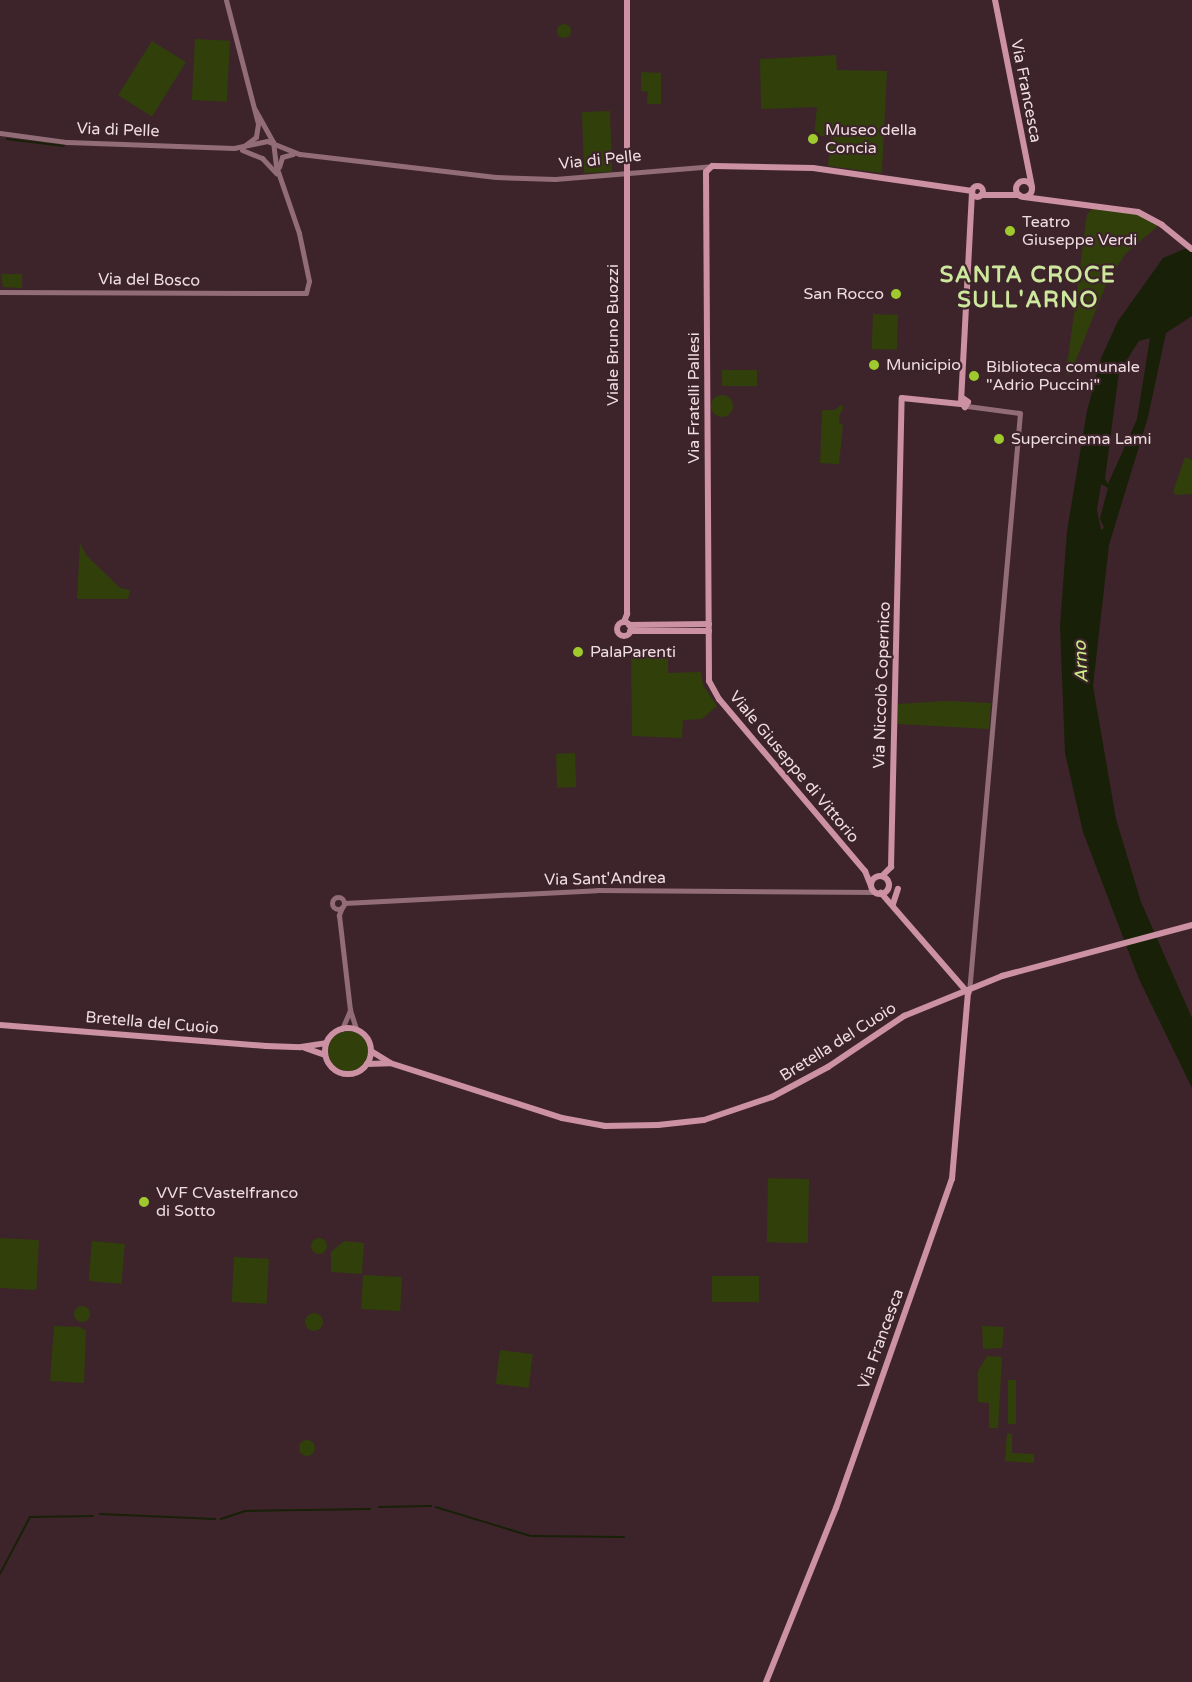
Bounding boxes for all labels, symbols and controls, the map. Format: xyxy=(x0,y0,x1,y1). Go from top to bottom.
street label: Via Francesca xyxy=(1007,38,1045,144)
street label: Via di Pelle xyxy=(76,119,160,141)
place label: Museo della Concia xyxy=(825,120,917,158)
marker: Museo della Concia xyxy=(806,132,820,146)
street label: Via di Pelle xyxy=(558,146,642,174)
place label: Teatro Giuseppe Verdi xyxy=(1022,212,1137,250)
marker: Teatro Giuseppe Verdi xyxy=(1003,224,1017,238)
district label: SANTA CROCE SULL'ARNO xyxy=(940,262,1116,314)
street label: Viale Bruno Buozzi xyxy=(603,264,623,406)
street label: Via del Bosco xyxy=(98,270,200,290)
place label: San Rocco xyxy=(803,284,884,304)
marker: San Rocco xyxy=(889,287,903,301)
street label: Via Fratelli Pallesi xyxy=(684,332,704,464)
place label: Municipio xyxy=(886,355,961,375)
place label: Biblioteca comunale "Adrio Puccini" xyxy=(986,357,1140,395)
marker: Municipio xyxy=(867,358,881,372)
marker: Biblioteca comunale "Adrio Puccini" xyxy=(967,369,981,383)
place label: Supercinema Lami xyxy=(1011,429,1152,449)
marker: Supercinema Lami xyxy=(992,432,1006,446)
street label: Via Niccolò Copernico xyxy=(869,601,895,769)
water label: Arno xyxy=(1069,640,1093,684)
place label: PalaParenti xyxy=(590,642,676,662)
marker: PalaParenti xyxy=(571,645,585,659)
street label: Viale Giuseppe di Vittorio xyxy=(725,687,863,847)
street label: Via Sant'Andrea xyxy=(544,868,666,890)
street label: Bretella del Cuoio xyxy=(776,998,900,1086)
street label: Bretella del Cuoio xyxy=(85,1008,219,1038)
place label: VVF CVastelfranco di Sotto xyxy=(156,1183,298,1221)
marker: VVF CVastelfranco di Sotto xyxy=(137,1195,151,1209)
street label: Via Francesca xyxy=(854,1286,908,1392)

